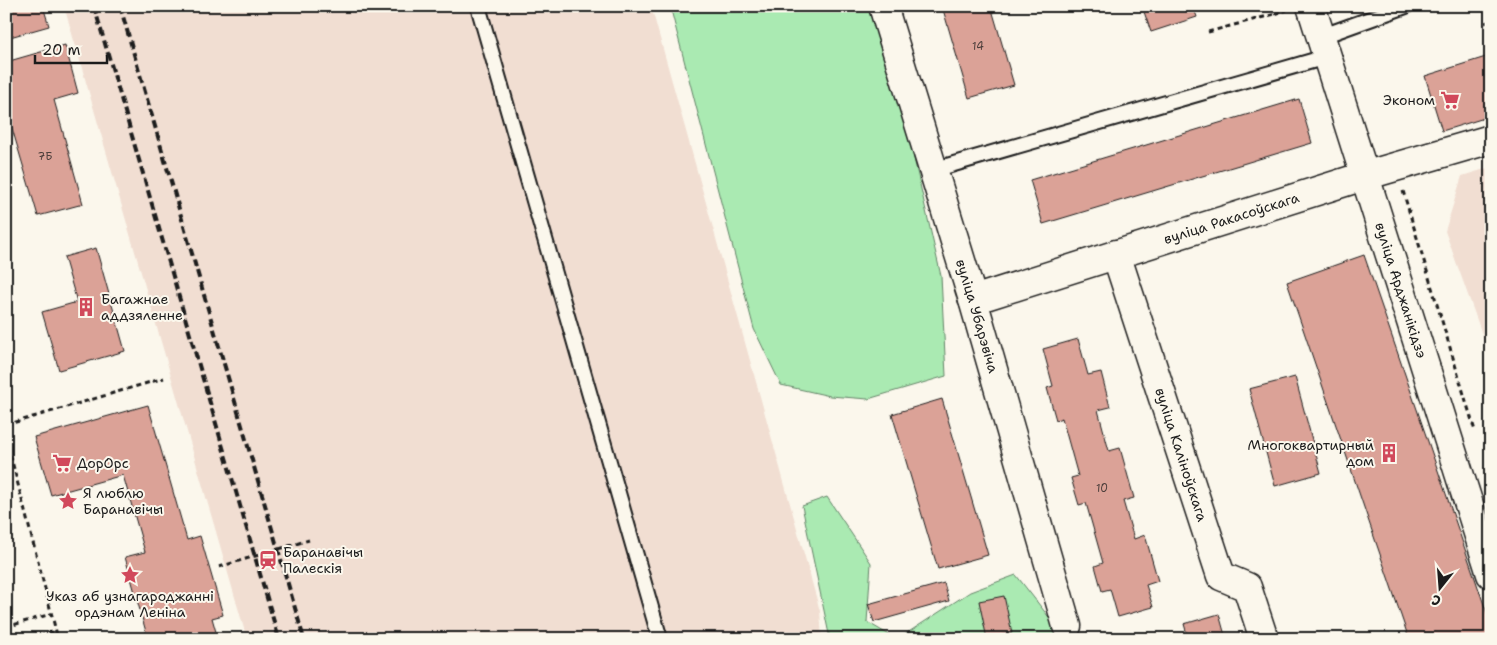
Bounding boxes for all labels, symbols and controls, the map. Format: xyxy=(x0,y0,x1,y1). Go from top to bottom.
scale bar xyxy=(35,32,108,64)
house number: 14 xyxy=(972,39,984,54)
text: 20 m xyxy=(42,40,81,60)
supermarket icon: Эконом xyxy=(1439,89,1461,111)
place label: Эконом xyxy=(1383,91,1435,109)
house number: 7Б xyxy=(38,149,52,164)
street label: вуліца Ракасоўскага xyxy=(1161,188,1302,248)
street label: вуліца Арджанікідзэ xyxy=(1371,220,1431,360)
street label: вуліца Убарэвіча xyxy=(952,257,1003,375)
place label: Багажнае аддзяленне xyxy=(101,290,183,324)
building icon: Багажнае аддзяленне xyxy=(75,296,97,318)
street label: вуліца Каліноўскага xyxy=(1151,385,1212,524)
place label: Многоквартирный дом xyxy=(1247,436,1374,470)
building icon: Многоквартирный дом xyxy=(1378,442,1400,464)
supermarket icon: ДорОрс xyxy=(51,452,73,474)
place label: ДорОрс xyxy=(77,454,129,472)
house number: 10 xyxy=(1096,481,1108,496)
place label: Я люблю Баранавічы xyxy=(83,484,163,518)
place icon: Я люблю Баранавічы xyxy=(57,490,79,512)
place label: Баранавічы Палескія xyxy=(283,543,363,577)
station icon: Баранавічы Палескія xyxy=(257,549,279,571)
north arrow xyxy=(1414,562,1464,612)
place icon: Указ аб узнагароджанні ордэнам Леніна xyxy=(119,564,141,586)
place label: Указ аб узнагароджанні ордэнам Леніна xyxy=(46,587,214,621)
text: С xyxy=(1429,591,1443,610)

